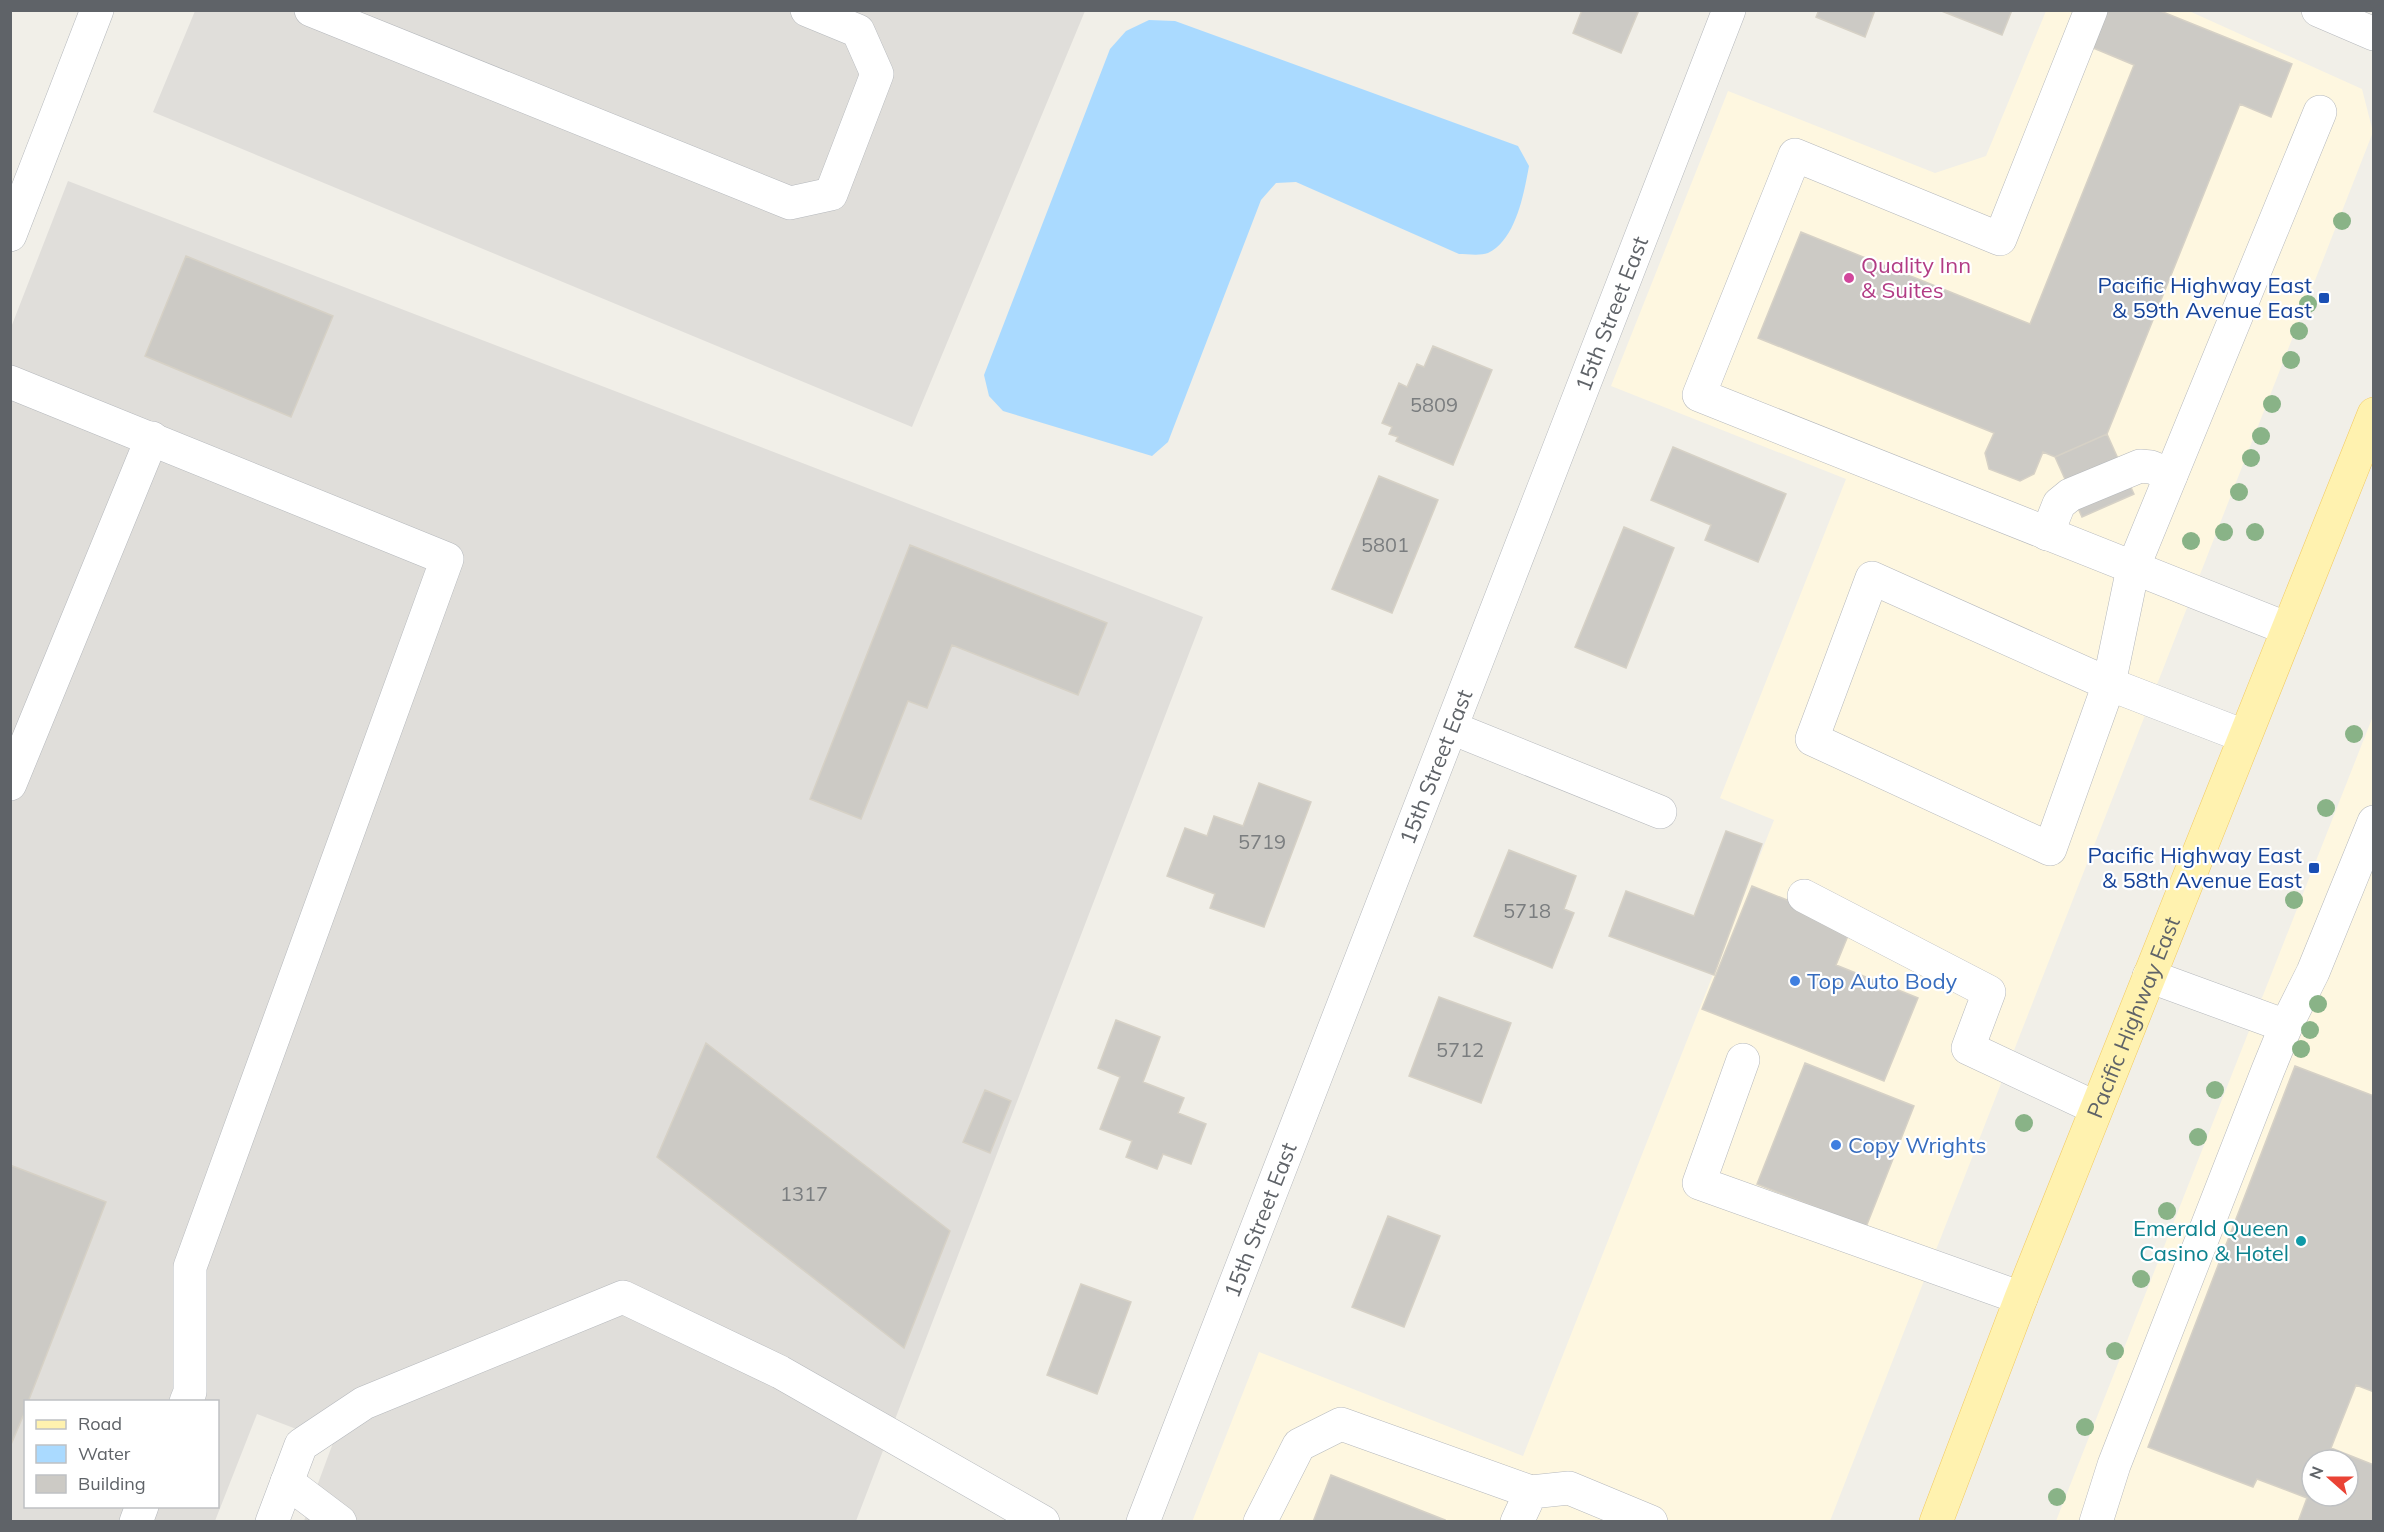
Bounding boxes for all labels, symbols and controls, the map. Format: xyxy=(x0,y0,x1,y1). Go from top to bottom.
street label: 15th Street East xyxy=(1569,232,1654,395)
place label: Quality Inn & Suites xyxy=(1861,251,1971,304)
marker: Quality Inn & Suites xyxy=(1842,271,1856,285)
place label: Pacific Highway East & 59th Avenue East xyxy=(2098,271,2312,324)
marker: Pacific Highway East & 59th Avenue East xyxy=(2317,291,2331,305)
house number: 5809 xyxy=(1410,392,1458,417)
house number: 5801 xyxy=(1361,532,1409,557)
street label: 15th Street East xyxy=(1393,685,1478,848)
house number: 5719 xyxy=(1238,829,1286,854)
place label: Pacific Highway East & 58th Avenue East xyxy=(2088,841,2302,894)
marker: Pacific Highway East & 58th Avenue East xyxy=(2307,861,2321,875)
house number: 5718 xyxy=(1503,898,1551,923)
street label: Pacific Highway East xyxy=(2080,912,2186,1122)
place label: Top Auto Body xyxy=(1807,967,1958,995)
marker: Top Auto Body xyxy=(1788,974,1802,988)
house number: 5712 xyxy=(1436,1037,1484,1062)
place label: Copy Wrights xyxy=(1848,1131,1987,1159)
street label: 15th Street East xyxy=(1217,1138,1303,1301)
marker: Copy Wrights xyxy=(1829,1138,1843,1152)
house number: 1317 xyxy=(780,1181,828,1206)
place label: Emerald Queen Casino & Hotel xyxy=(2133,1214,2289,1267)
marker: Emerald Queen Casino & Hotel xyxy=(2294,1234,2308,1248)
legend xyxy=(24,1400,219,1508)
text: Road xyxy=(78,1412,122,1435)
text: Water xyxy=(78,1442,131,1465)
north arrow xyxy=(2300,1448,2360,1508)
text: N xyxy=(2304,1463,2327,1482)
text: Building xyxy=(78,1472,146,1495)

